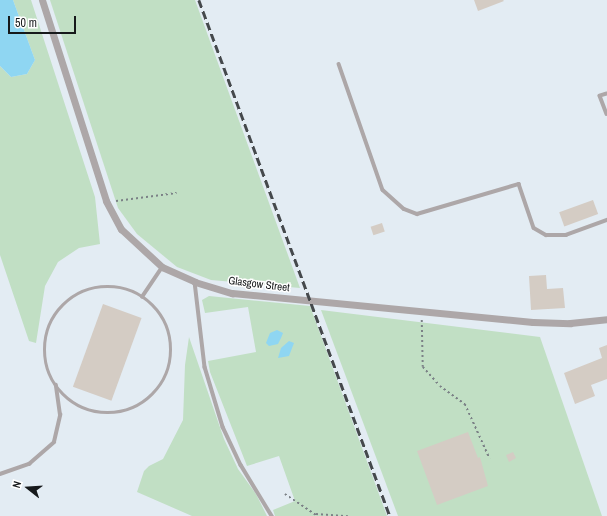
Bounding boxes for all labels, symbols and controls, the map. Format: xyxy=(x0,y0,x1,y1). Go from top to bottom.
scale bar xyxy=(10,8,78,34)
text: 50 m xyxy=(15,15,37,31)
street label: Glasgow Street xyxy=(228,274,290,294)
north arrow xyxy=(8,468,48,508)
text: N xyxy=(9,479,24,490)

